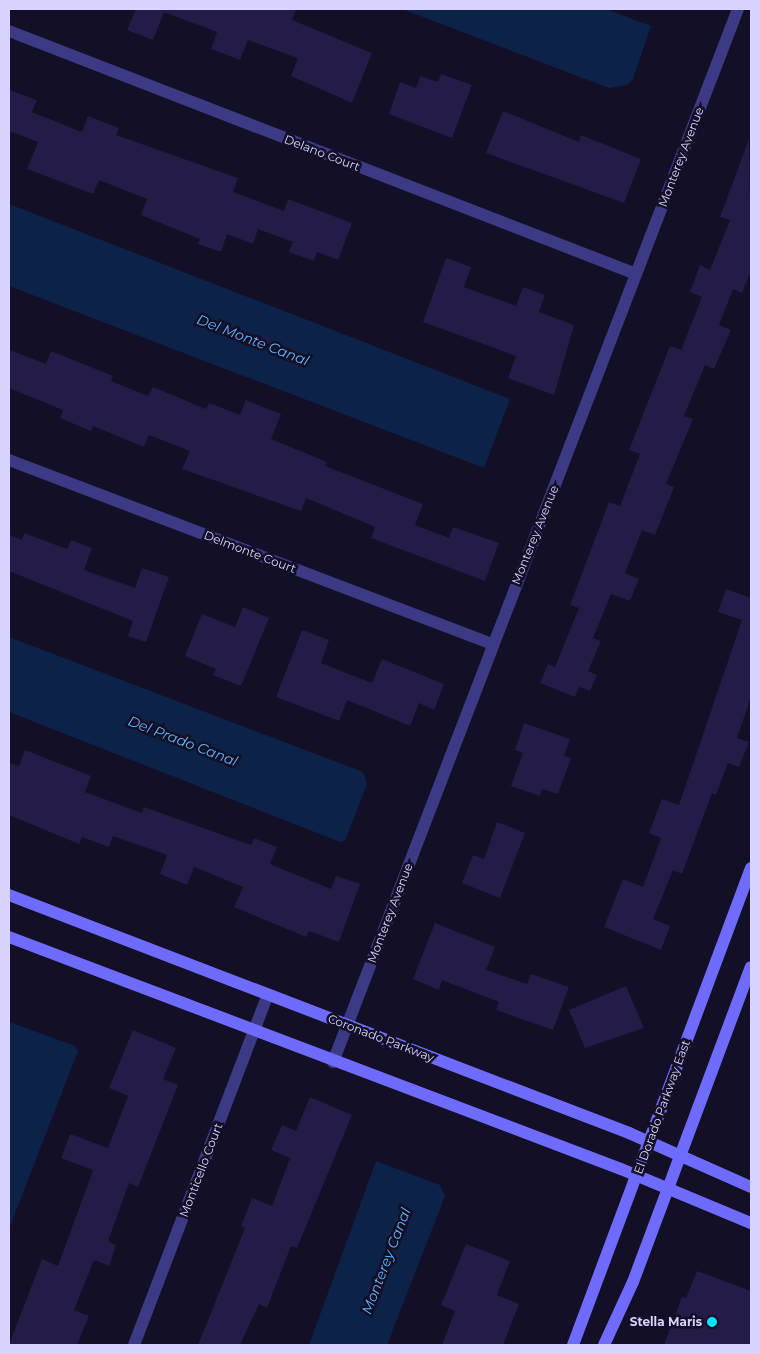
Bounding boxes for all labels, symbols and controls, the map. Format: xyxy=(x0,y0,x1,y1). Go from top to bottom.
street label: Monterey Avenue xyxy=(655,105,707,209)
street label: Delano Court xyxy=(282,132,362,174)
water label: Del Monte Canal xyxy=(195,311,311,369)
street label: Monterey Avenue xyxy=(509,483,561,587)
street label: Delmonte Court xyxy=(202,528,298,576)
water label: Del Prado Canal xyxy=(126,712,240,770)
street label: Monterey Avenue xyxy=(364,861,416,965)
street label: Coronado Parkway xyxy=(326,1011,436,1065)
street label: El Dorado Parkway East xyxy=(631,1038,693,1176)
street label: Monticello Court xyxy=(176,1121,226,1219)
water label: Monterey Canal xyxy=(358,1205,414,1317)
place label: Stella Maris xyxy=(630,1315,702,1329)
marker: Stella Maris xyxy=(706,1316,718,1328)

